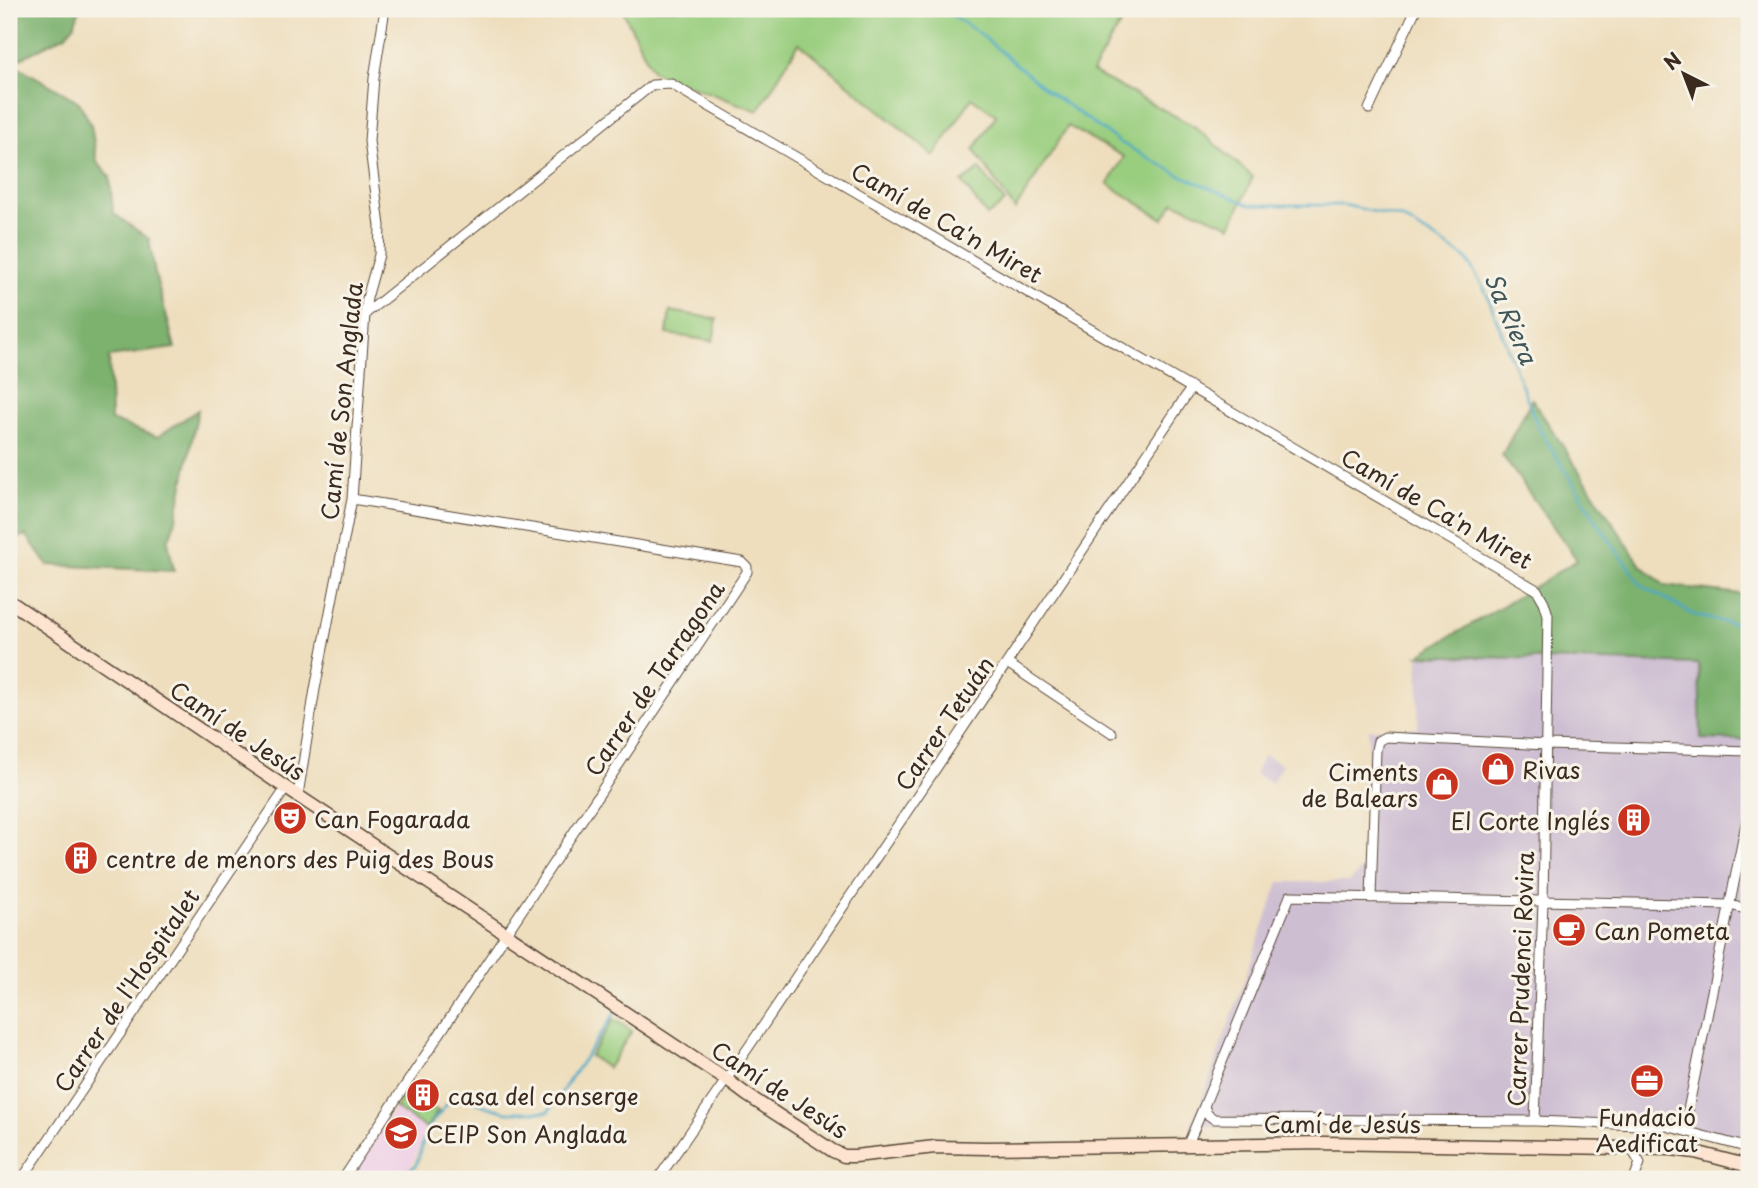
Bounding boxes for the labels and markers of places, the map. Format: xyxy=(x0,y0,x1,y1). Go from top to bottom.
shop icon: Rivas xyxy=(1479,750,1517,788)
place label: Rivas xyxy=(1522,752,1580,787)
place label: Ciments de Balears xyxy=(1301,754,1418,815)
shop icon: Ciments de Balears xyxy=(1423,765,1461,803)
theatre icon: Can Fogarada xyxy=(271,799,309,837)
place label: Can Fogarada xyxy=(314,801,470,836)
building icon: El Corte Inglés xyxy=(1615,801,1653,839)
place label: El Corte Inglés xyxy=(1451,803,1610,838)
building icon: centre de menors des Puig des Bous xyxy=(62,839,100,877)
place label: centre de menors des Puig des Bous xyxy=(106,841,494,876)
cafe icon: Can Pometa xyxy=(1550,911,1588,949)
place label: Can Pometa xyxy=(1594,913,1730,948)
office icon: Fundació Aedificat xyxy=(1628,1062,1666,1100)
building icon: casa del conserge xyxy=(404,1076,442,1114)
place label: casa del conserge xyxy=(448,1078,638,1113)
place label: Fundació Aedificat xyxy=(1596,1099,1698,1160)
school or university icon: CEIP Son Anglada xyxy=(382,1114,420,1152)
place label: CEIP Son Anglada xyxy=(426,1116,627,1151)

